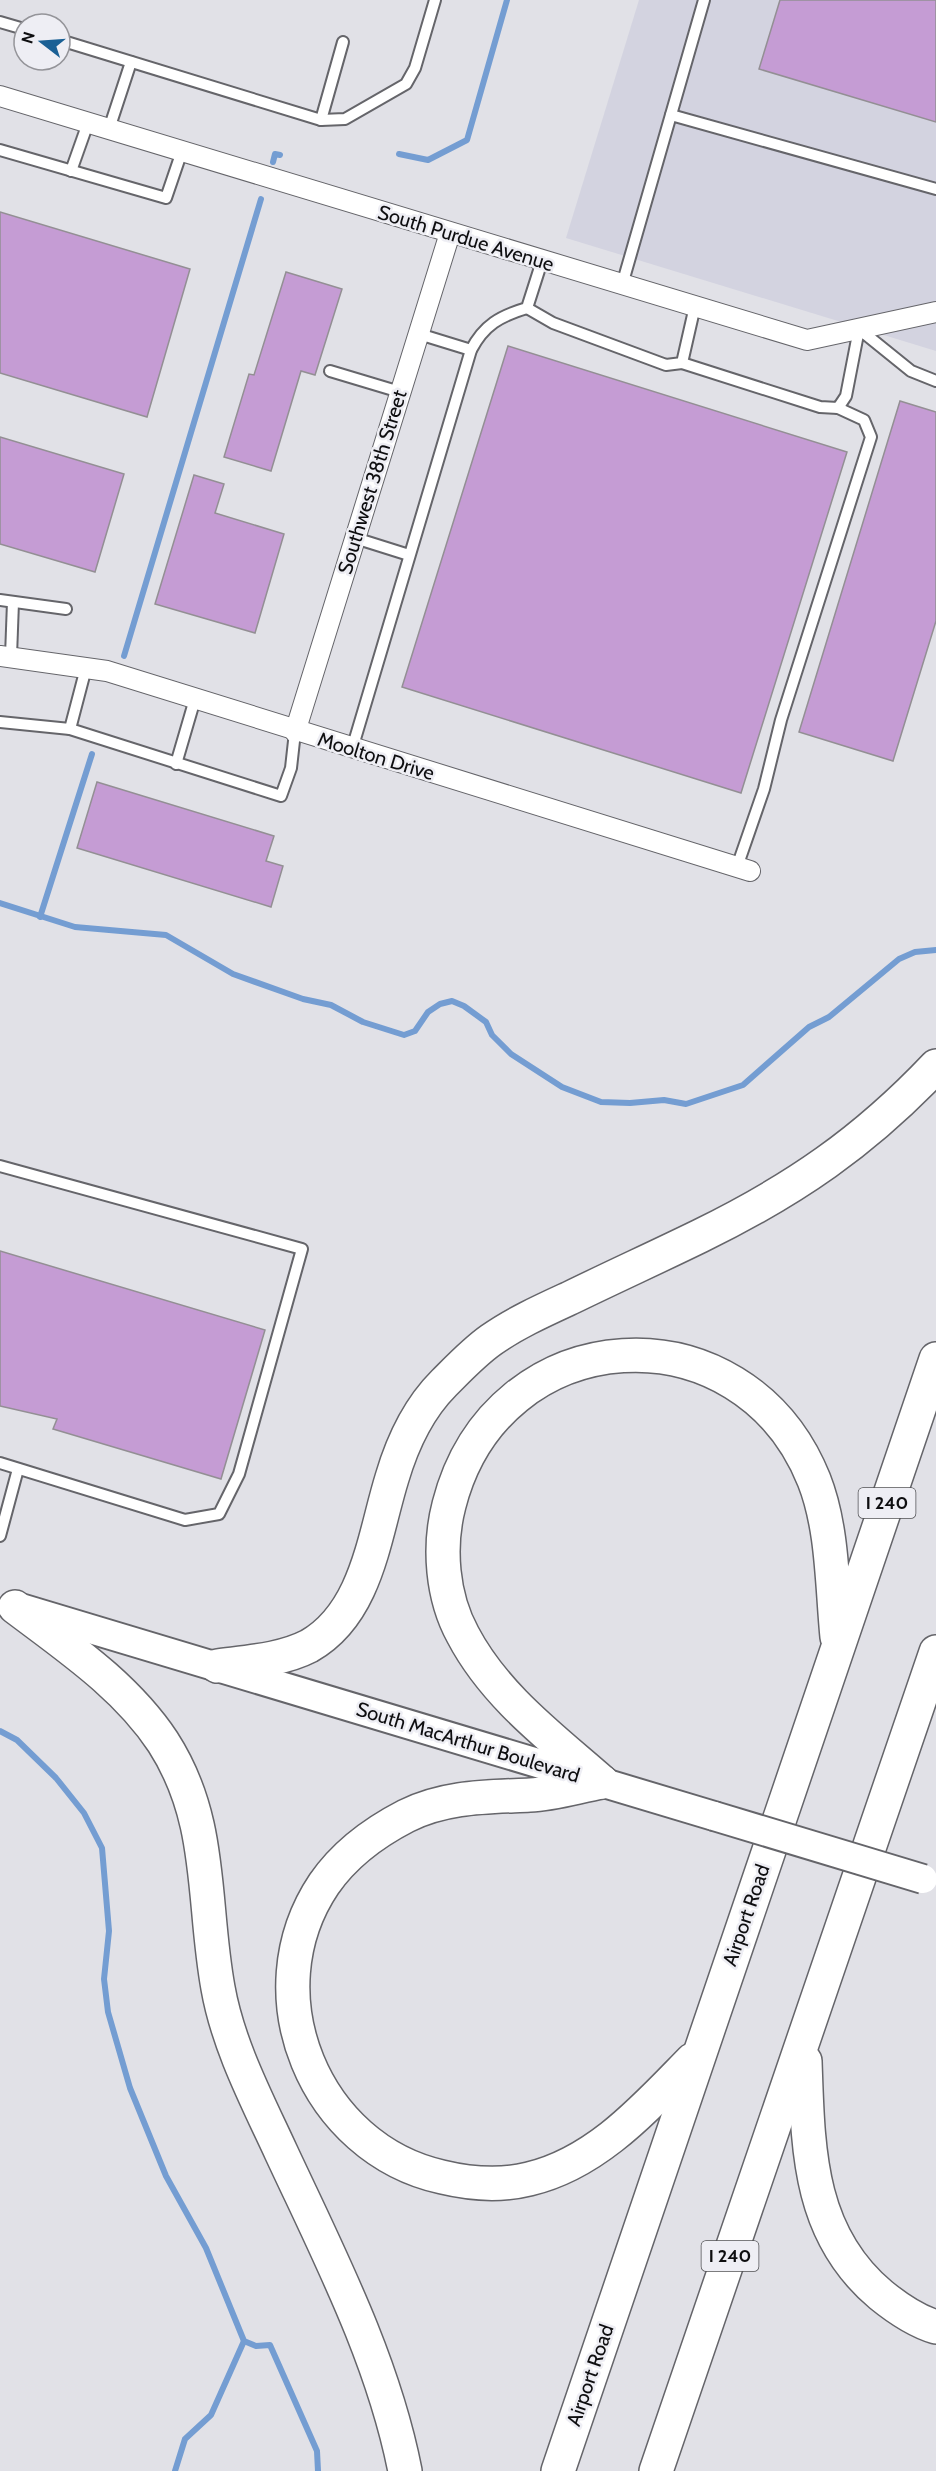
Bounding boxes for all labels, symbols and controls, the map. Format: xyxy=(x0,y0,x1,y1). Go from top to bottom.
north arrow xyxy=(12,12,72,72)
text: N xyxy=(17,30,39,46)
street label: South Purdue Avenue xyxy=(375,200,557,276)
street label: Southwest 38th Street xyxy=(333,387,411,577)
street label: Moolton Drive xyxy=(315,727,437,785)
road number: I 240 xyxy=(858,1488,916,1518)
street label: South MacArthur Boulevard xyxy=(353,1697,583,1787)
street label: Airport Road xyxy=(717,1861,775,1969)
road number: I 240 xyxy=(702,2241,758,2271)
street label: Airport Road xyxy=(561,2321,619,2429)

